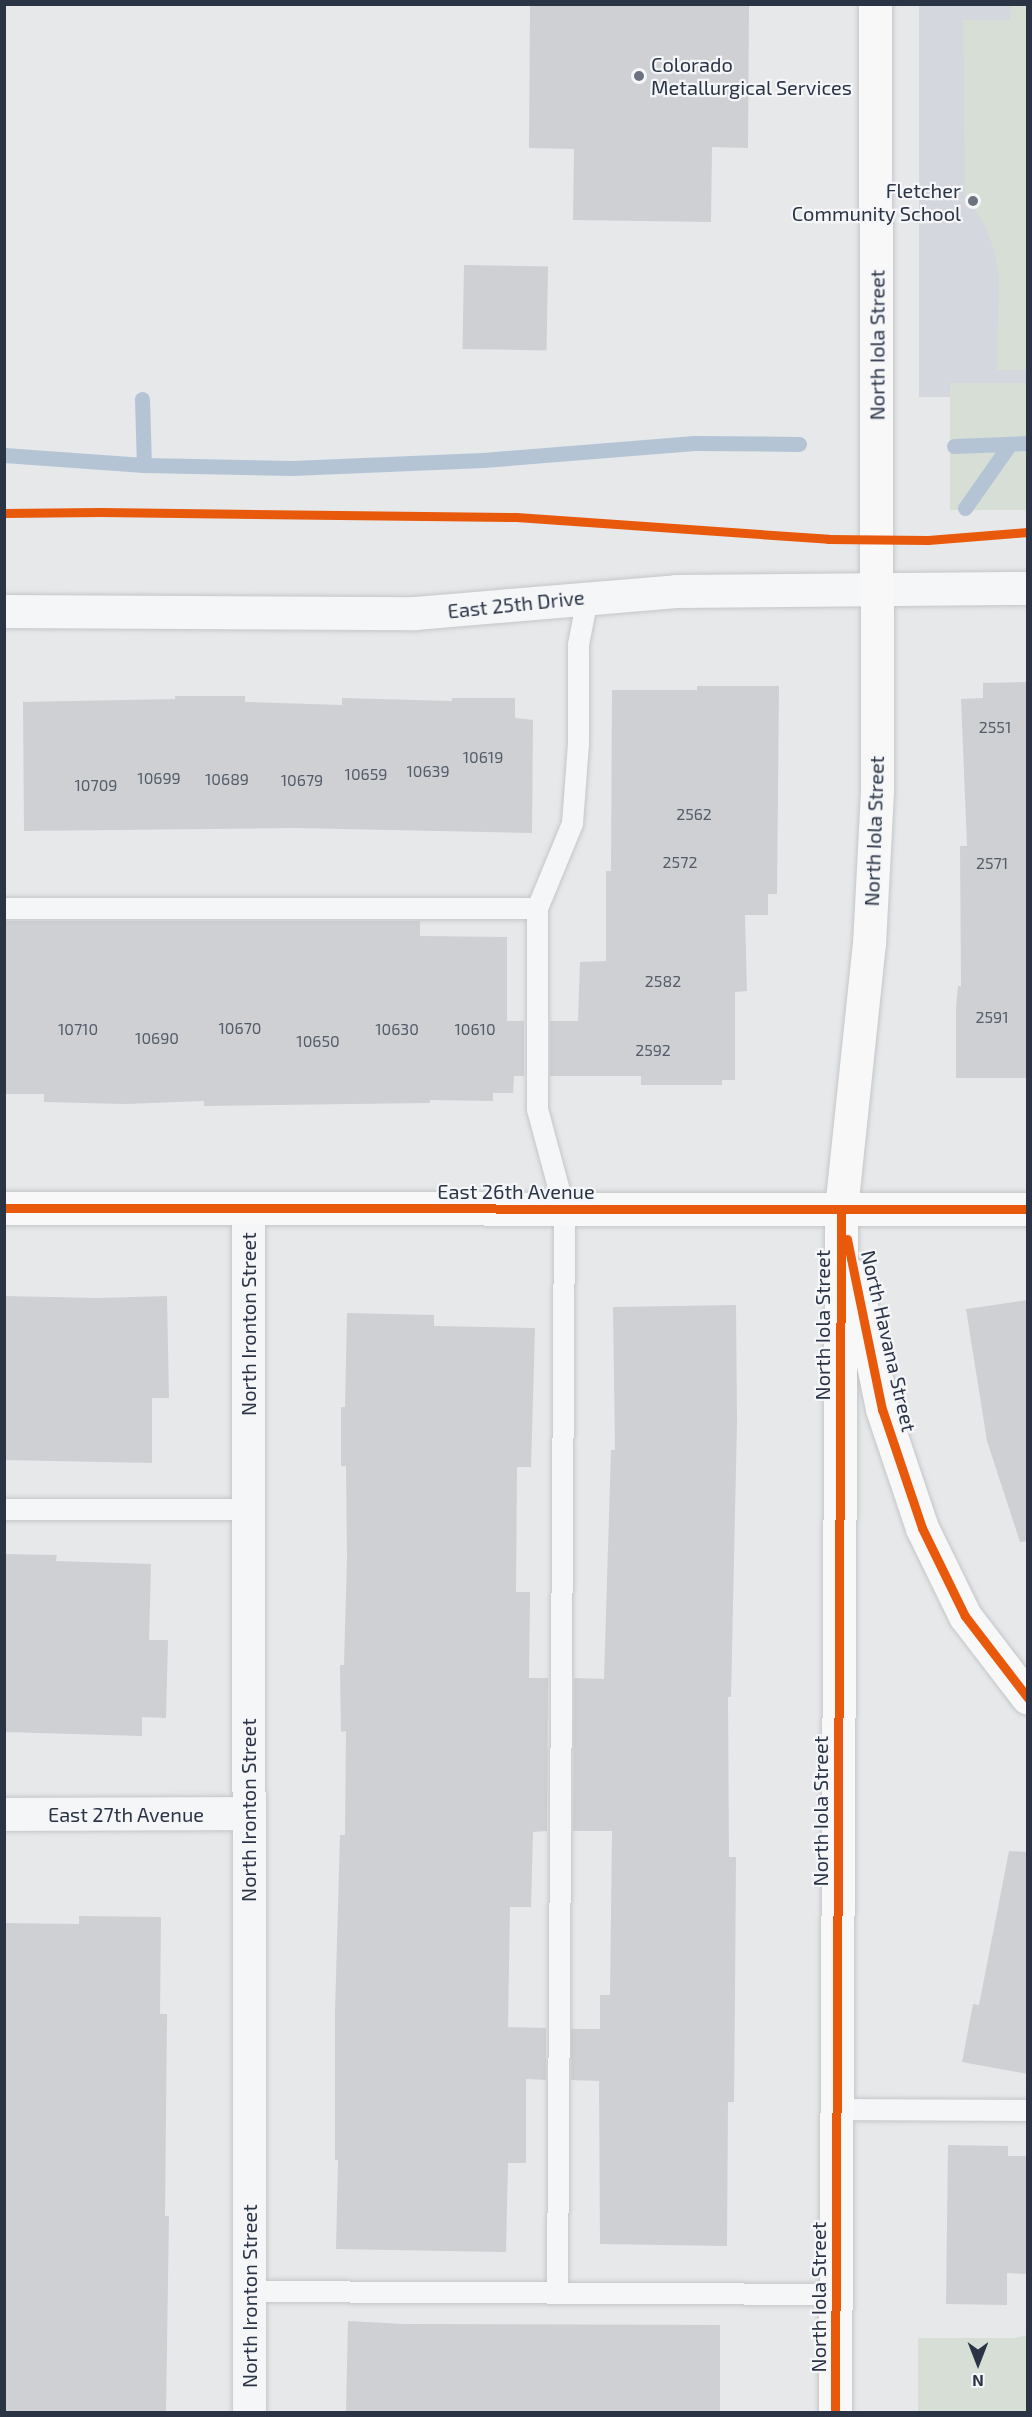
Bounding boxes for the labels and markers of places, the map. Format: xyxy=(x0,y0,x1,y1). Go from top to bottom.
place label: Colorado Metallurgical Services xyxy=(651,52,852,99)
marker: Colorado Metallurgical Services xyxy=(632,69,646,83)
place label: Fletcher Community School xyxy=(791,178,961,225)
marker: Fletcher Community School xyxy=(966,194,980,208)

